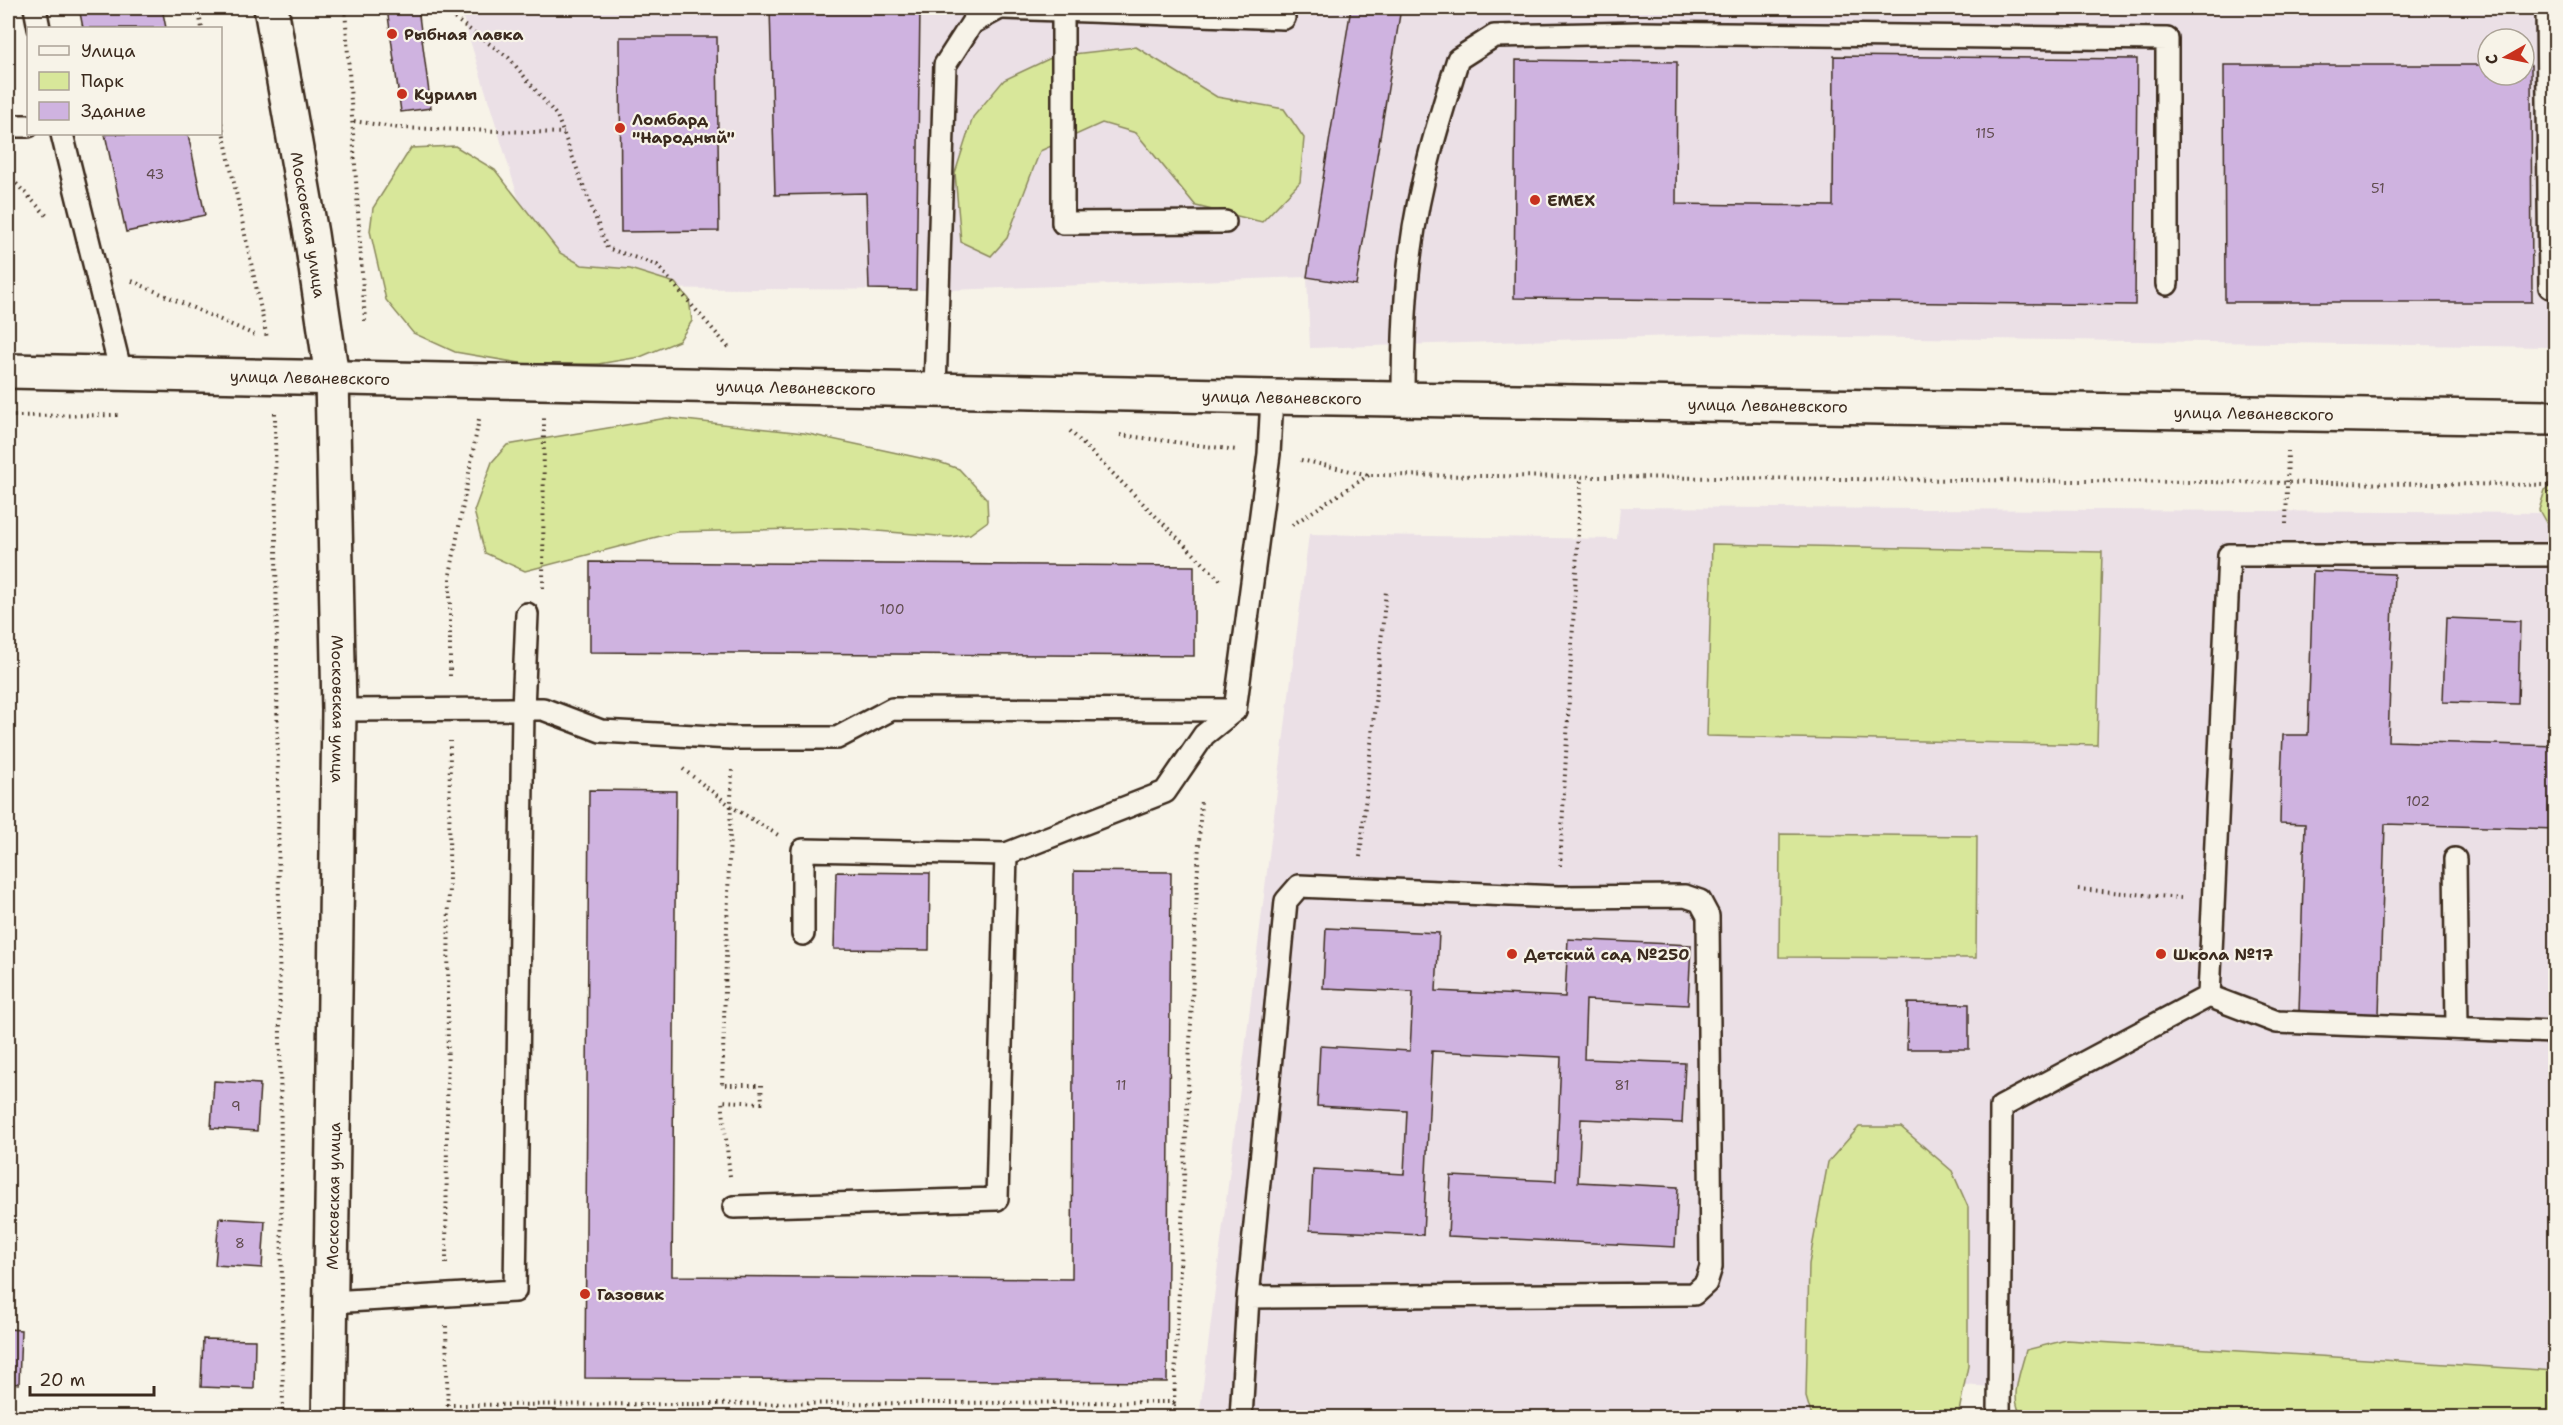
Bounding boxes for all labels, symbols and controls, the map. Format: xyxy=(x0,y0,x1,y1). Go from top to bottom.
place label: Рыбная лавка xyxy=(404,24,524,45)
legend xyxy=(27,27,222,135)
marker: Рыбная лавка xyxy=(385,27,399,41)
north arrow xyxy=(2476,27,2536,87)
text: Улица xyxy=(81,39,135,63)
text: С xyxy=(2481,53,2503,66)
text: Парк xyxy=(81,69,124,93)
place label: Курилы xyxy=(414,84,478,105)
marker: Курилы xyxy=(395,87,409,101)
text: Здание xyxy=(81,99,146,123)
place label: Ломбард "Народный" xyxy=(632,109,735,148)
marker: Ломбард "Народный" xyxy=(613,121,627,135)
house number: 115 xyxy=(1975,124,1995,142)
street label: Московская улица xyxy=(286,150,330,299)
house number: 43 xyxy=(146,165,164,183)
house number: 51 xyxy=(2371,179,2385,197)
place label: EMEX xyxy=(1547,190,1595,211)
marker: EMEX xyxy=(1528,193,1542,207)
street label: улица Леваневского xyxy=(230,366,390,390)
street label: улица Леваневского xyxy=(715,376,876,400)
street label: улица Леваневского xyxy=(1201,386,1362,409)
street label: улица Леваневского xyxy=(1687,394,1848,417)
street label: улица Леваневского xyxy=(2173,402,2334,425)
house number: 100 xyxy=(880,600,904,618)
street label: Московская улица xyxy=(326,635,349,783)
house number: 102 xyxy=(2406,792,2430,810)
place label: Детский сад №250 xyxy=(1524,944,1689,965)
place label: Школа №17 xyxy=(2173,944,2273,965)
marker: Детский сад №250 xyxy=(1505,947,1519,961)
marker: Школа №17 xyxy=(2154,947,2168,961)
house number: 11 xyxy=(1115,1076,1127,1094)
house number: 81 xyxy=(1614,1076,1630,1094)
house number: 9 xyxy=(231,1097,241,1115)
street label: Московская улица xyxy=(322,1122,345,1270)
house number: 8 xyxy=(235,1234,245,1252)
place label: Газовик xyxy=(597,1284,664,1305)
marker: Газовик xyxy=(578,1287,592,1301)
scale bar xyxy=(30,1359,154,1397)
text: 20 m xyxy=(39,1368,85,1392)

